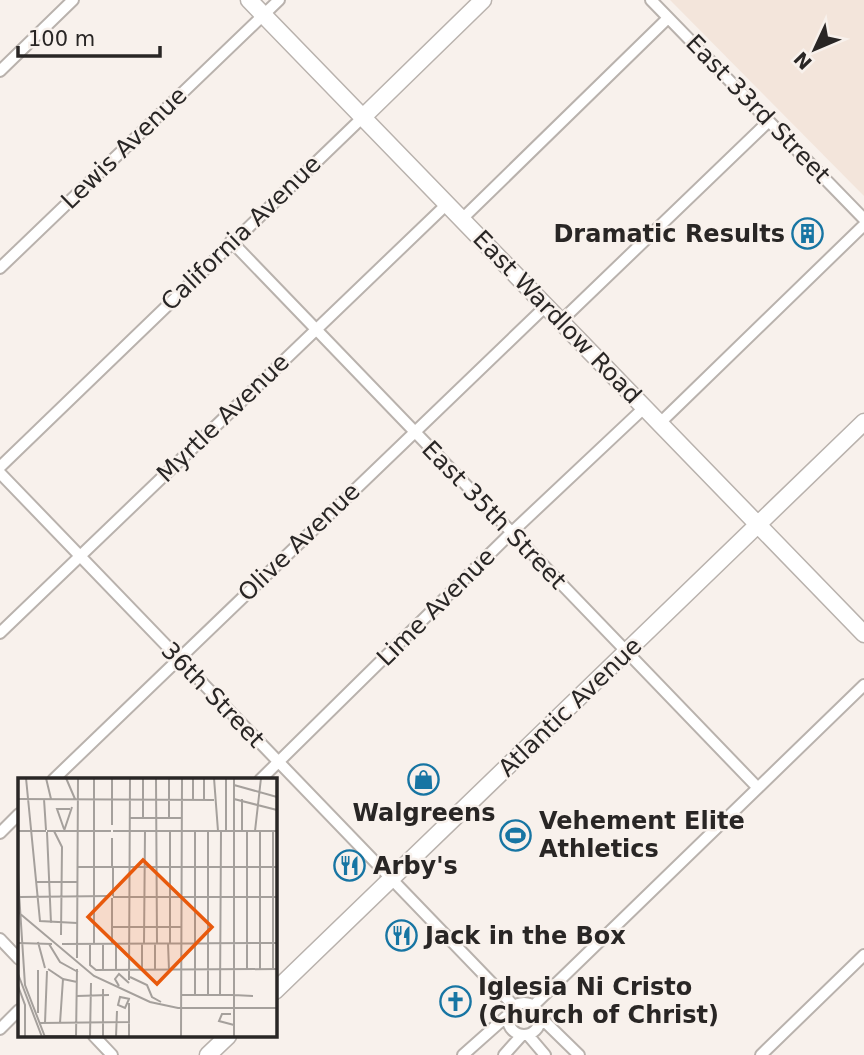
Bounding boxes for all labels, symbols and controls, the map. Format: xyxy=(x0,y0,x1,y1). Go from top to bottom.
scale bar xyxy=(18,14,159,58)
north arrow xyxy=(780,14,850,84)
text: 100 m xyxy=(28,27,95,51)
street label: East 33rd Street xyxy=(680,29,836,189)
text: N xyxy=(789,47,816,74)
street label: Lewis Avenue xyxy=(56,81,192,215)
street label: California Avenue xyxy=(155,150,327,316)
building icon: Dramatic Results xyxy=(791,217,825,251)
place label: Dramatic Results xyxy=(553,220,785,248)
street label: East Wardlow Road xyxy=(467,225,647,409)
street label: Myrtle Avenue xyxy=(151,348,295,488)
street label: East 35th Street xyxy=(416,435,572,595)
street label: Olive Avenue xyxy=(232,477,366,607)
street label: Lime Avenue xyxy=(371,542,501,672)
street label: Atlantic Avenue xyxy=(493,632,647,782)
street label: 36th Street xyxy=(156,636,270,754)
shop icon: Walgreens xyxy=(407,762,441,796)
inset map xyxy=(18,778,276,1038)
place label: Walgreens xyxy=(353,799,495,827)
place label: Vehement Elite Athletics xyxy=(539,807,745,863)
sports icon: Vehement Elite Athletics xyxy=(499,818,533,852)
restaurant icon: Arby's xyxy=(333,849,367,883)
place label: Arby's xyxy=(373,852,458,880)
restaurant icon: Jack in the Box xyxy=(385,919,419,953)
place label: Jack in the Box xyxy=(423,922,626,950)
place label: Iglesia Ni Cristo (Church of Christ) xyxy=(478,973,719,1029)
church icon: Iglesia Ni Cristo (Church of Christ) xyxy=(438,984,472,1018)

